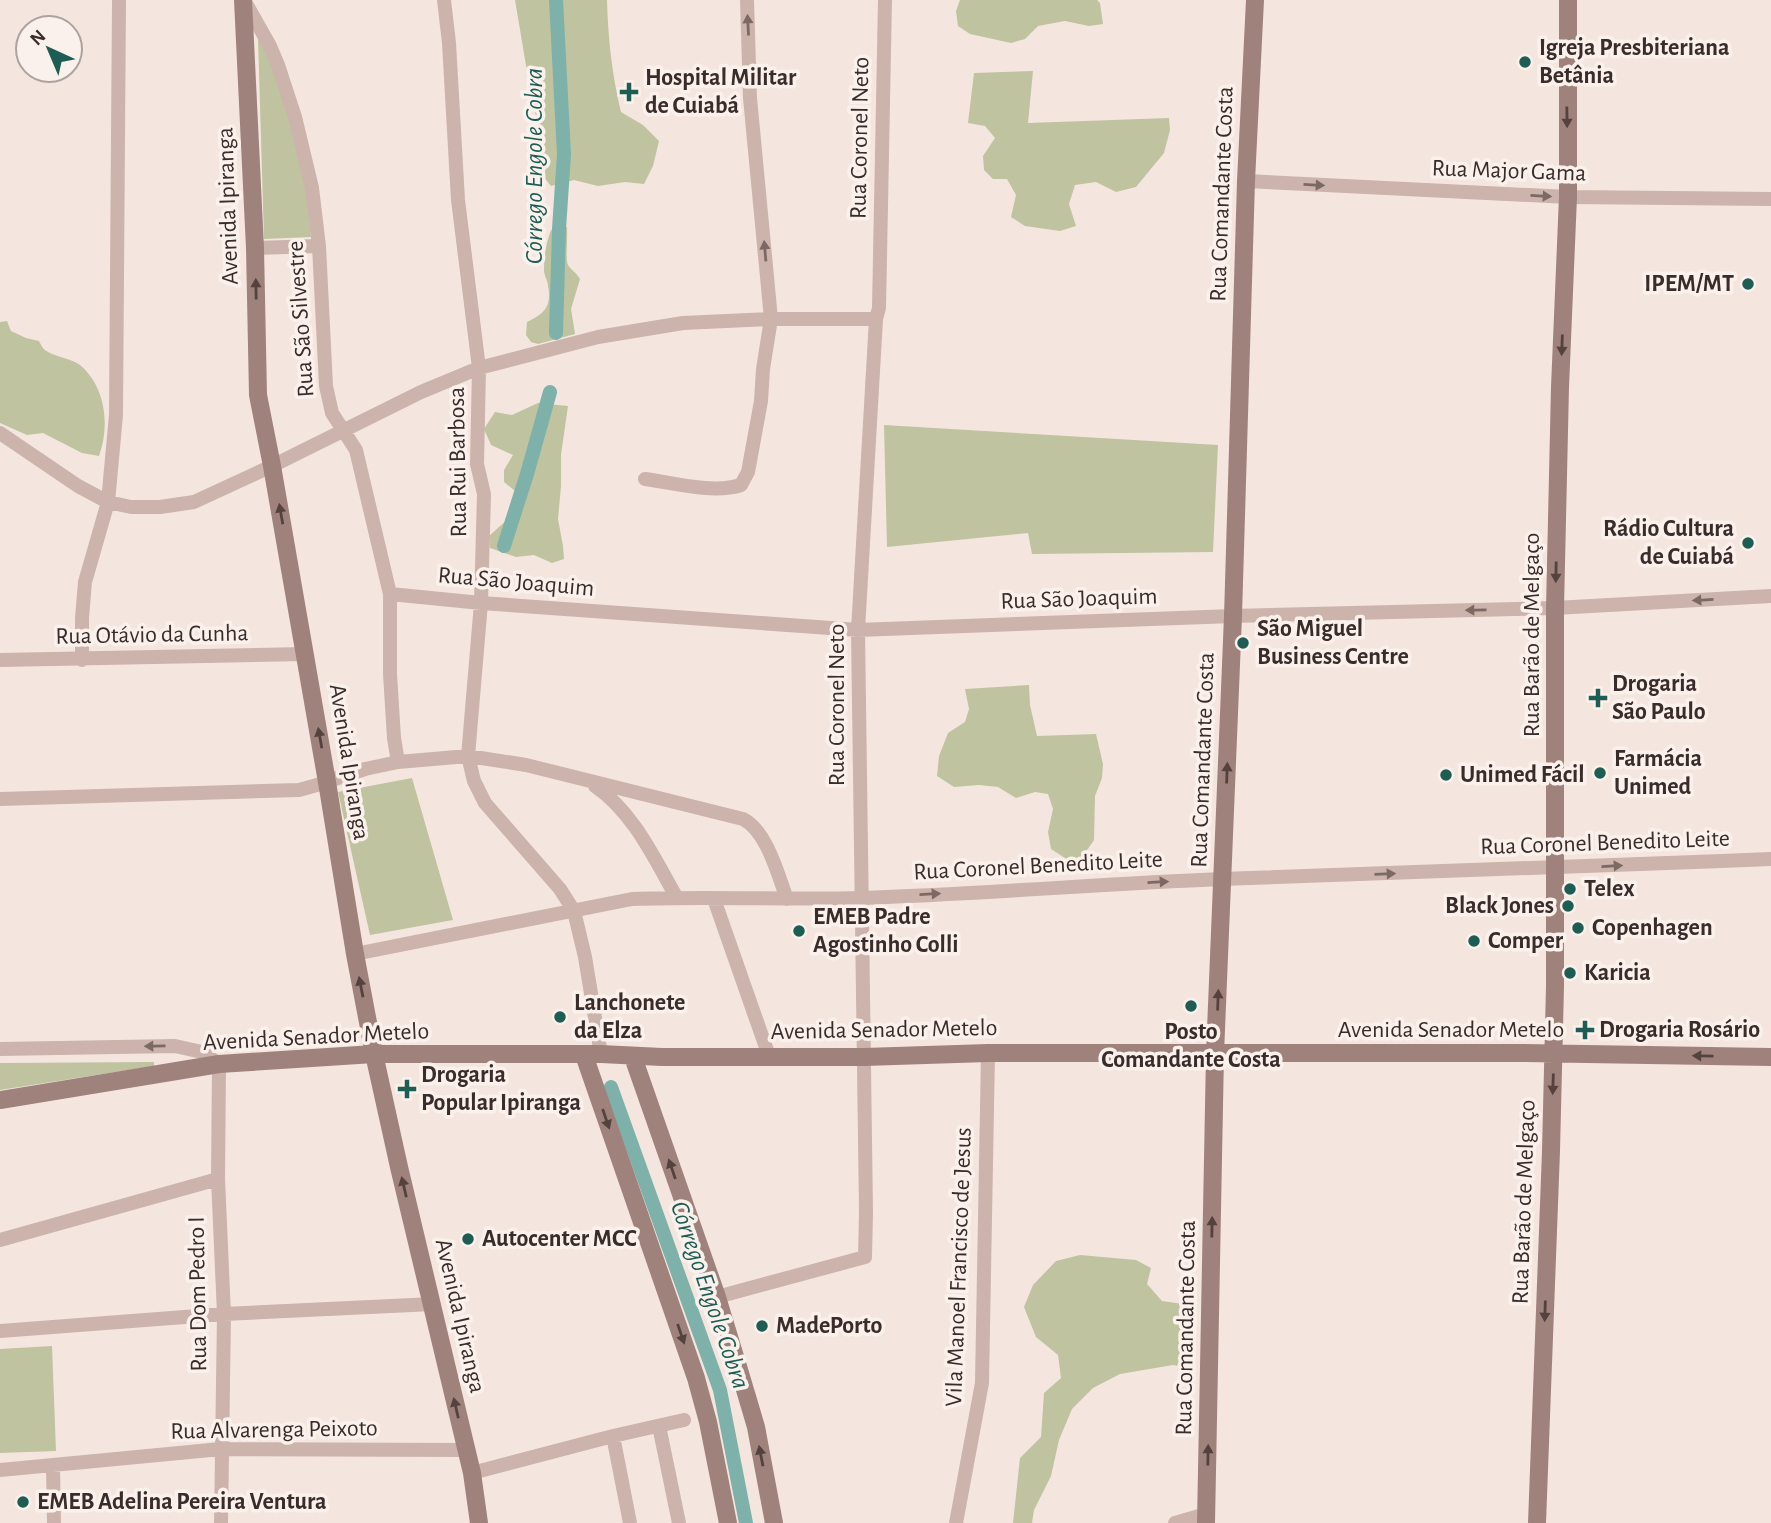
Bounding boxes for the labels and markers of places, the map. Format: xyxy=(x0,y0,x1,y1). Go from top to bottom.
place label: Igreja Presbiteriana Betânia xyxy=(1539,36,1730,88)
marker: Igreja Presbiteriana Betânia xyxy=(1517,54,1533,70)
place label: Hospital Militar de Cuiabá xyxy=(645,66,797,118)
marker: Hospital Militar de Cuiabá xyxy=(619,82,639,102)
place label: IPEM/MT xyxy=(1644,272,1734,296)
marker: IPEM/MT xyxy=(1740,276,1756,292)
place label: Rádio Cultura de Cuiabá xyxy=(1603,517,1734,569)
marker: Rádio Cultura de Cuiabá xyxy=(1740,535,1756,551)
place label: São Miguel Business Centre xyxy=(1257,617,1409,669)
marker: São Miguel Business Centre xyxy=(1235,635,1251,651)
place label: Drogaria São Paulo xyxy=(1612,672,1706,724)
marker: Drogaria São Paulo xyxy=(1590,690,1606,706)
place label: Farmácia Unimed xyxy=(1614,747,1702,799)
place label: Unimed Fácil xyxy=(1460,763,1585,787)
marker: Farmácia Unimed xyxy=(1592,765,1608,781)
marker: Unimed Fácil xyxy=(1438,767,1454,783)
place label: Telex xyxy=(1584,877,1635,901)
marker: Telex xyxy=(1562,881,1578,897)
place label: Black Jones xyxy=(1445,894,1554,918)
marker: Black Jones xyxy=(1560,898,1576,914)
place label: EMEB Padre Agostinho Colli xyxy=(813,905,959,957)
place label: Copenhagen xyxy=(1592,916,1713,940)
marker: Copenhagen xyxy=(1570,920,1586,936)
marker: EMEB Padre Agostinho Colli xyxy=(791,923,807,939)
place label: Comper xyxy=(1488,929,1564,953)
marker: Comper xyxy=(1466,933,1482,949)
place label: Karicia xyxy=(1584,961,1651,985)
marker: Karicia xyxy=(1562,965,1578,981)
place label: Lanchonete da Elza xyxy=(574,991,685,1043)
marker: Posto Comandante Costa xyxy=(1183,998,1199,1014)
marker: Lanchonete da Elza xyxy=(552,1009,568,1025)
place label: Drogaria Rosário xyxy=(1599,1018,1760,1042)
place label: Posto Comandante Costa xyxy=(1101,1020,1281,1072)
marker: Drogaria Rosário xyxy=(1577,1022,1593,1038)
place label: Drogaria Popular Ipiranga xyxy=(421,1063,581,1115)
marker: Drogaria Popular Ipiranga xyxy=(399,1081,415,1097)
place label: Autocenter MCC xyxy=(482,1227,637,1251)
marker: Autocenter MCC xyxy=(460,1231,476,1247)
place label: MadePorto xyxy=(776,1314,882,1338)
marker: MadePorto xyxy=(754,1318,770,1334)
place label: EMEB Adelina Pereira Ventura xyxy=(37,1490,327,1514)
marker: EMEB Adelina Pereira Ventura xyxy=(15,1494,31,1510)

